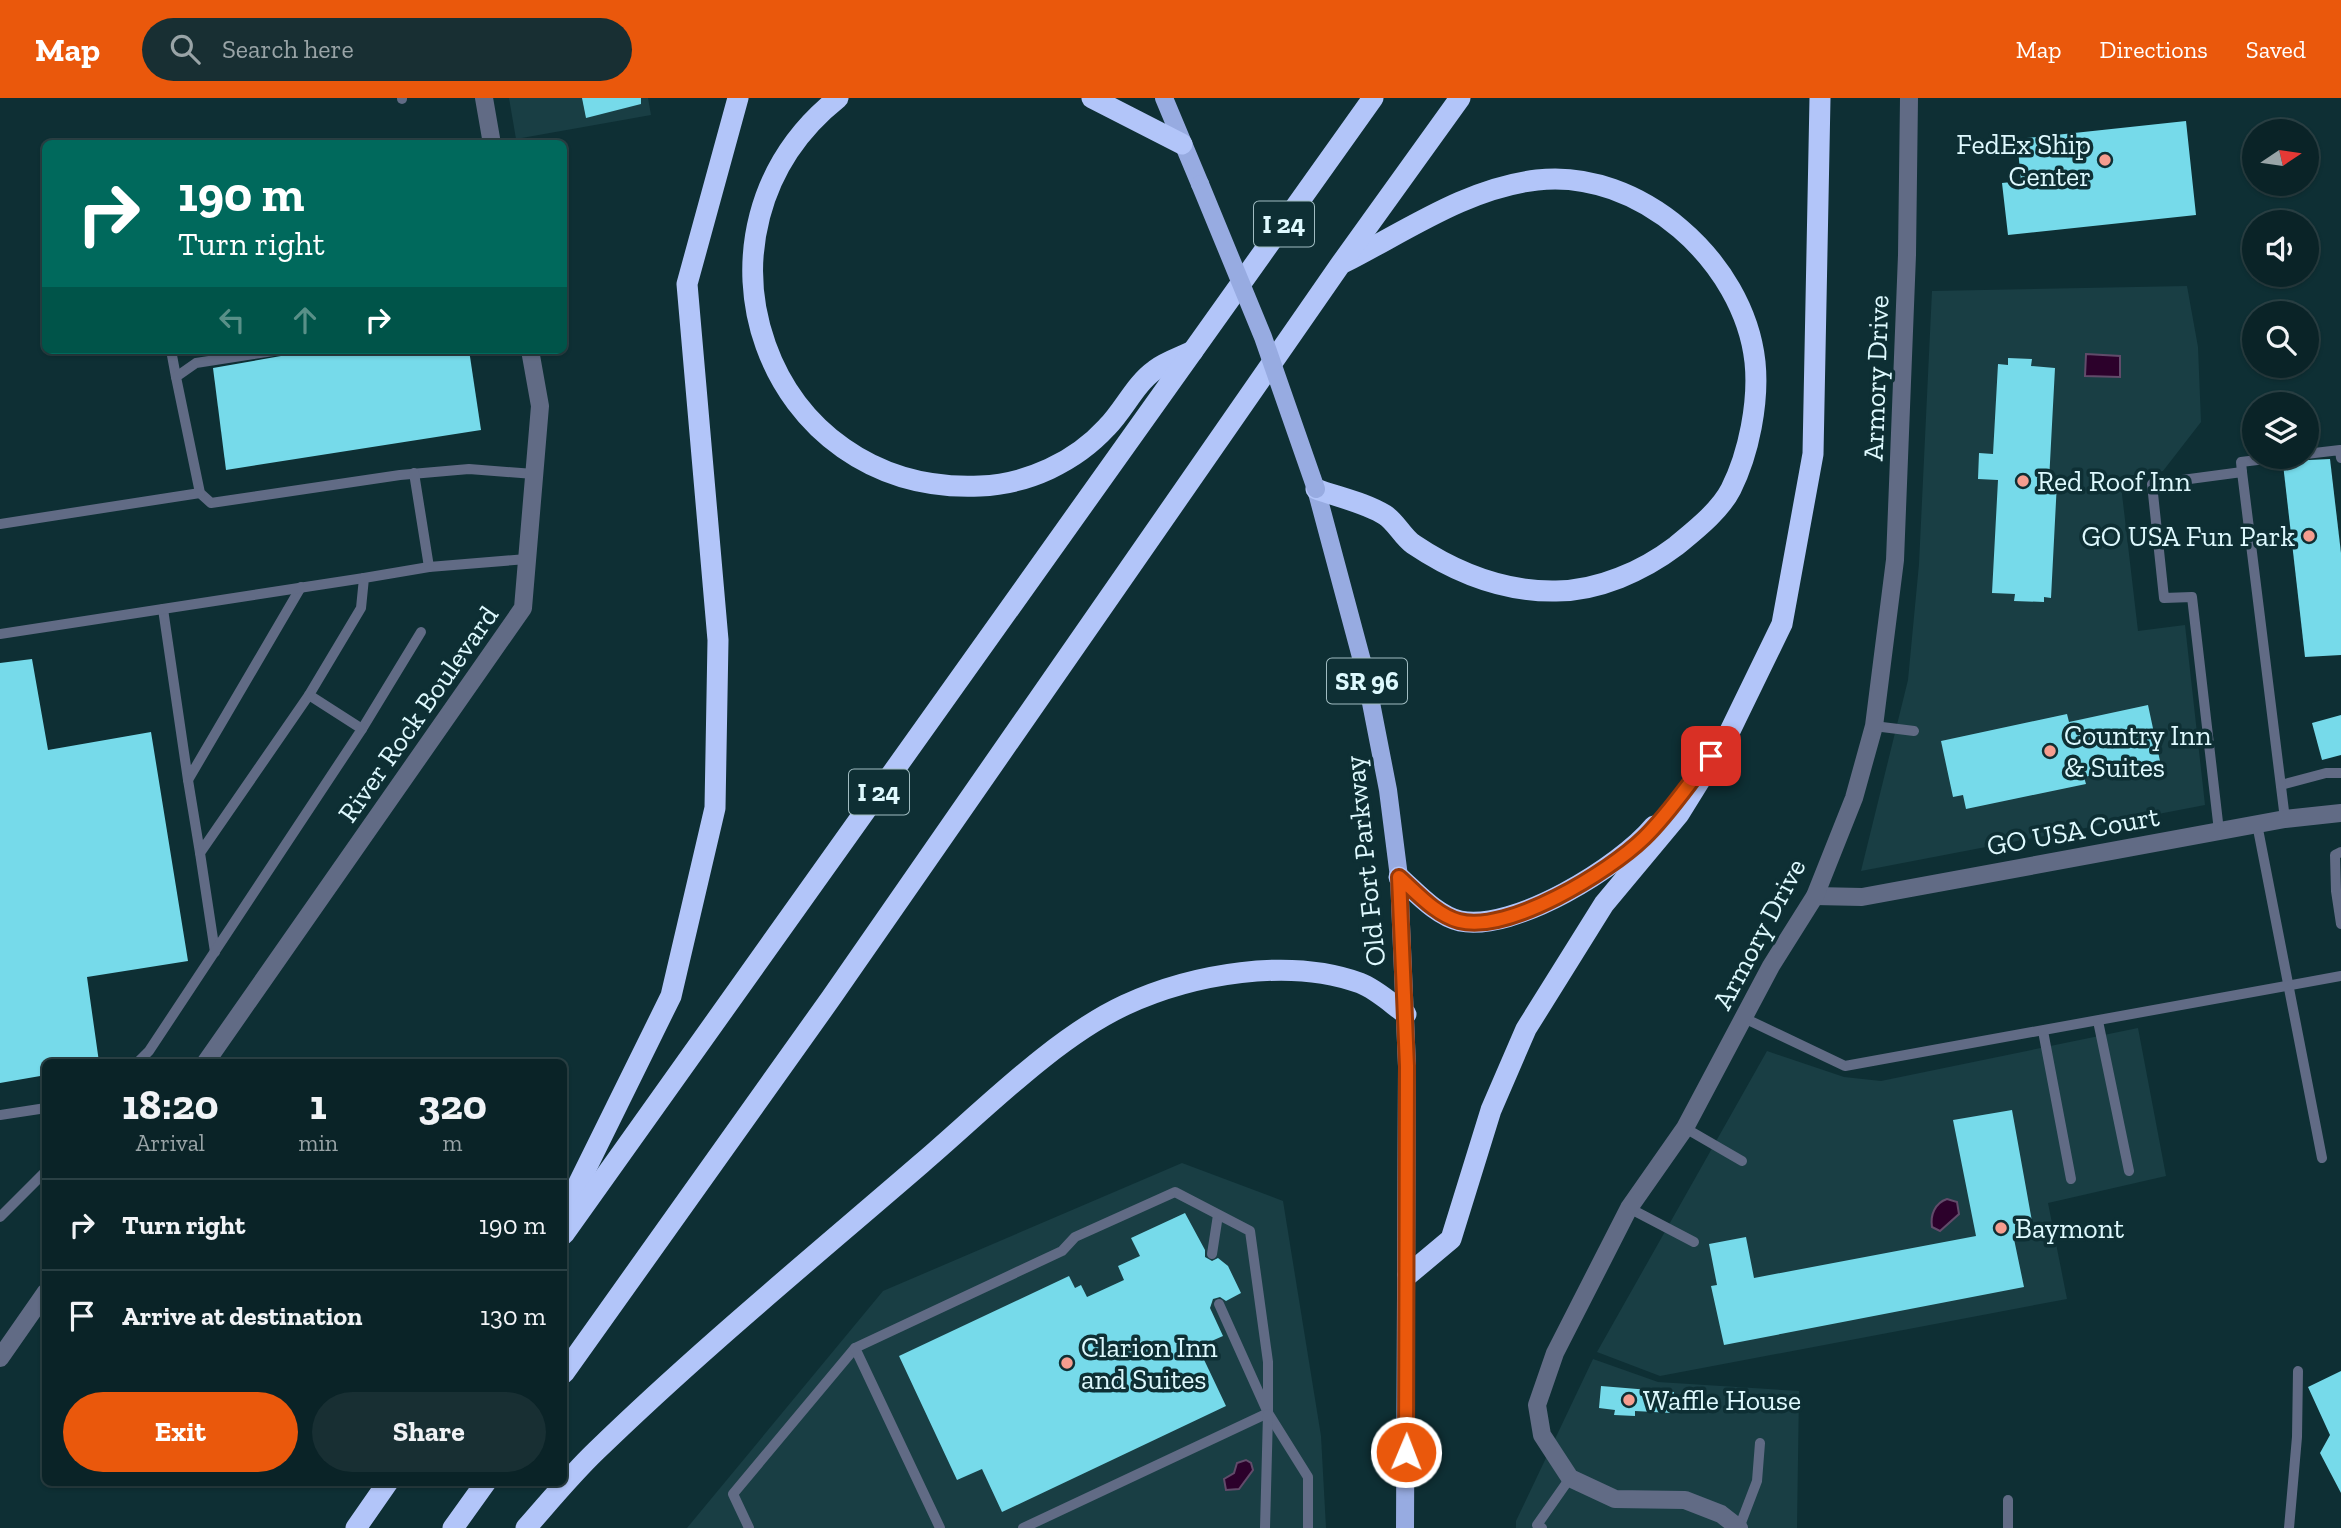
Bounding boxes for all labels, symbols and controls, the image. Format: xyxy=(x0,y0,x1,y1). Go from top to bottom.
search box xyxy=(142,18,632,81)
text: Map xyxy=(35,30,100,69)
icon: search xyxy=(166,30,204,68)
text: Search here xyxy=(222,33,354,65)
text: Map xyxy=(2016,35,2062,64)
text: Directions xyxy=(2100,35,2208,64)
text: Saved xyxy=(2246,35,2306,64)
north arrow xyxy=(2242,119,2319,196)
map controls xyxy=(2242,119,2319,469)
place label: FedEx Ship Center xyxy=(1956,128,2091,193)
marker: FedEx Ship Center xyxy=(2097,152,2113,168)
text: 190 m xyxy=(178,165,304,224)
icon: right xyxy=(63,168,154,259)
road number: I 24 xyxy=(1254,202,1314,246)
button: sound xyxy=(2242,210,2319,287)
text: Turn right xyxy=(178,225,325,263)
street label: Armory Drive xyxy=(1857,294,1895,462)
icon: left xyxy=(213,301,251,339)
icon: ahead xyxy=(286,301,324,339)
icon: right xyxy=(359,301,397,339)
button: search xyxy=(2242,301,2319,378)
button: layers xyxy=(2242,392,2319,469)
place label: Red Roof Inn xyxy=(2037,465,2191,498)
marker: Red Roof Inn xyxy=(2015,473,2031,489)
place label: GO USA Fun Park xyxy=(2082,520,2295,553)
marker: GO USA Fun Park xyxy=(2301,528,2317,544)
street label: River Rock Boulevard xyxy=(331,599,505,829)
road number: SR 96 xyxy=(1327,659,1407,704)
place label: Country Inn & Suites xyxy=(2064,719,2211,784)
pin xyxy=(1681,726,1741,786)
icon: arrive xyxy=(1692,737,1730,775)
marker: Country Inn & Suites xyxy=(2042,743,2058,759)
street label: Old Fort Parkway xyxy=(1337,753,1392,968)
road number: I 24 xyxy=(849,770,909,814)
street label: GO USA Court xyxy=(1984,799,2162,862)
street label: Armory Drive xyxy=(1705,853,1813,1015)
text: 18:20 xyxy=(122,1079,219,1130)
text: 1 xyxy=(310,1079,327,1130)
text: 320 xyxy=(418,1079,487,1130)
text: Arrival xyxy=(136,1129,205,1157)
text: min xyxy=(299,1129,338,1157)
text: m xyxy=(443,1129,462,1157)
icon: right xyxy=(63,1206,101,1244)
text: Turn right xyxy=(122,1209,245,1241)
text: 190 m xyxy=(479,1209,546,1241)
place label: Baymont xyxy=(2015,1212,2125,1245)
marker: Baymont xyxy=(1993,1220,2009,1236)
icon: arrive xyxy=(63,1297,101,1335)
text: Arrive at destination xyxy=(122,1300,362,1332)
text: 130 m xyxy=(480,1300,546,1332)
place label: Clarion Inn and Suites xyxy=(1081,1331,1218,1396)
marker: Clarion Inn and Suites xyxy=(1059,1355,1075,1371)
place label: Waffle House xyxy=(1643,1384,1801,1417)
button: Exit xyxy=(63,1392,298,1472)
button: Share xyxy=(312,1392,546,1472)
marker: Waffle House xyxy=(1621,1392,1637,1408)
position arrow xyxy=(1369,1415,1443,1489)

